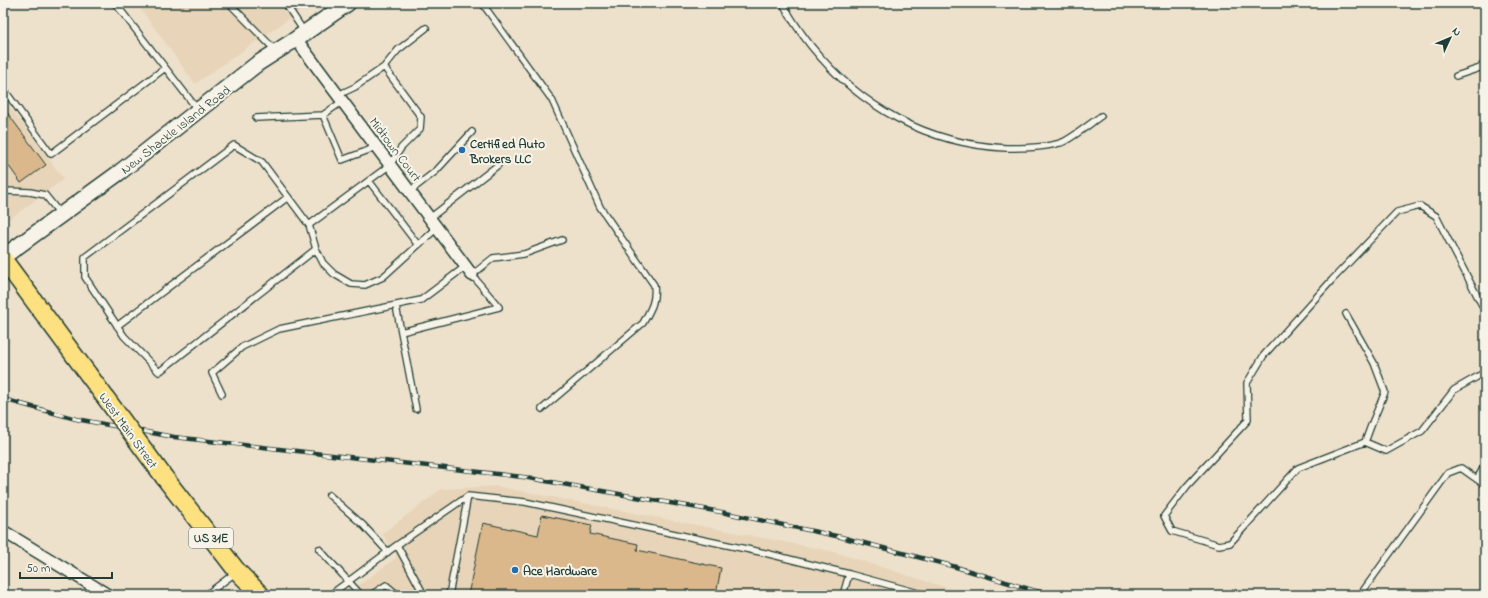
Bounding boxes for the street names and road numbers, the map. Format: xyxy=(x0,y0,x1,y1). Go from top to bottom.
street label: New Shackle Island Road xyxy=(117,81,235,179)
street label: Midtown Court xyxy=(364,114,426,187)
street label: West Main Street xyxy=(94,389,162,473)
road number: US 31E xyxy=(189,528,233,548)

